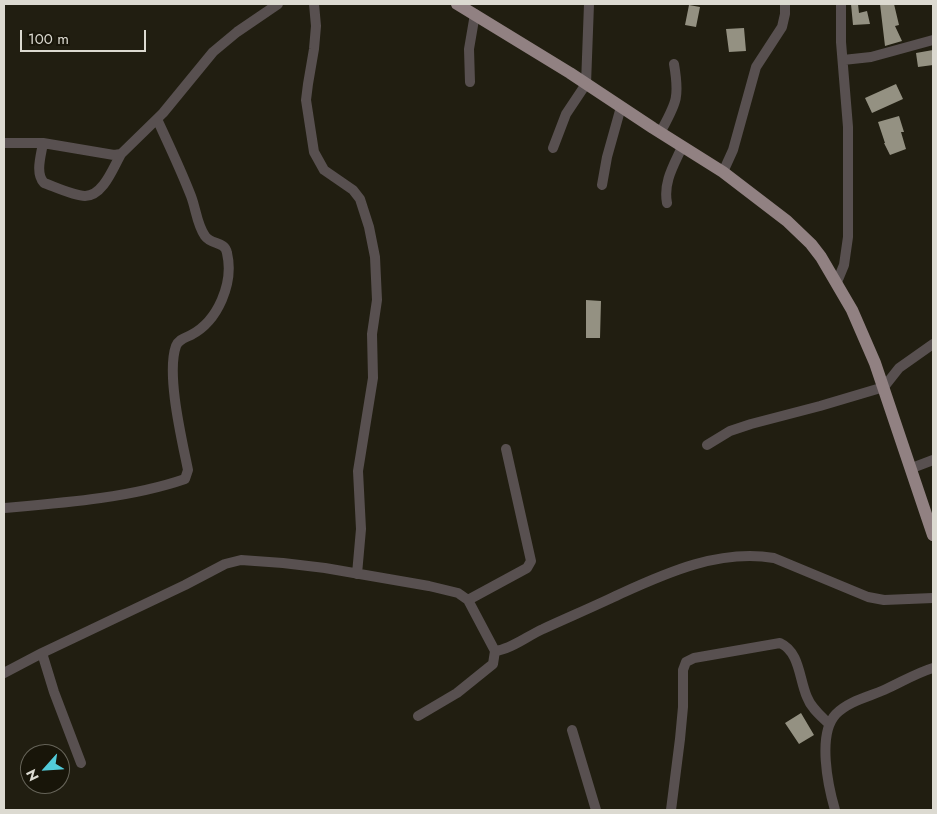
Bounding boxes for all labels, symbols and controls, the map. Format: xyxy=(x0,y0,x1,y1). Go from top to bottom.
scale bar xyxy=(22,20,149,52)
text: 100 m xyxy=(28,28,69,50)
north arrow xyxy=(20,744,70,794)
text: N xyxy=(21,766,44,785)

